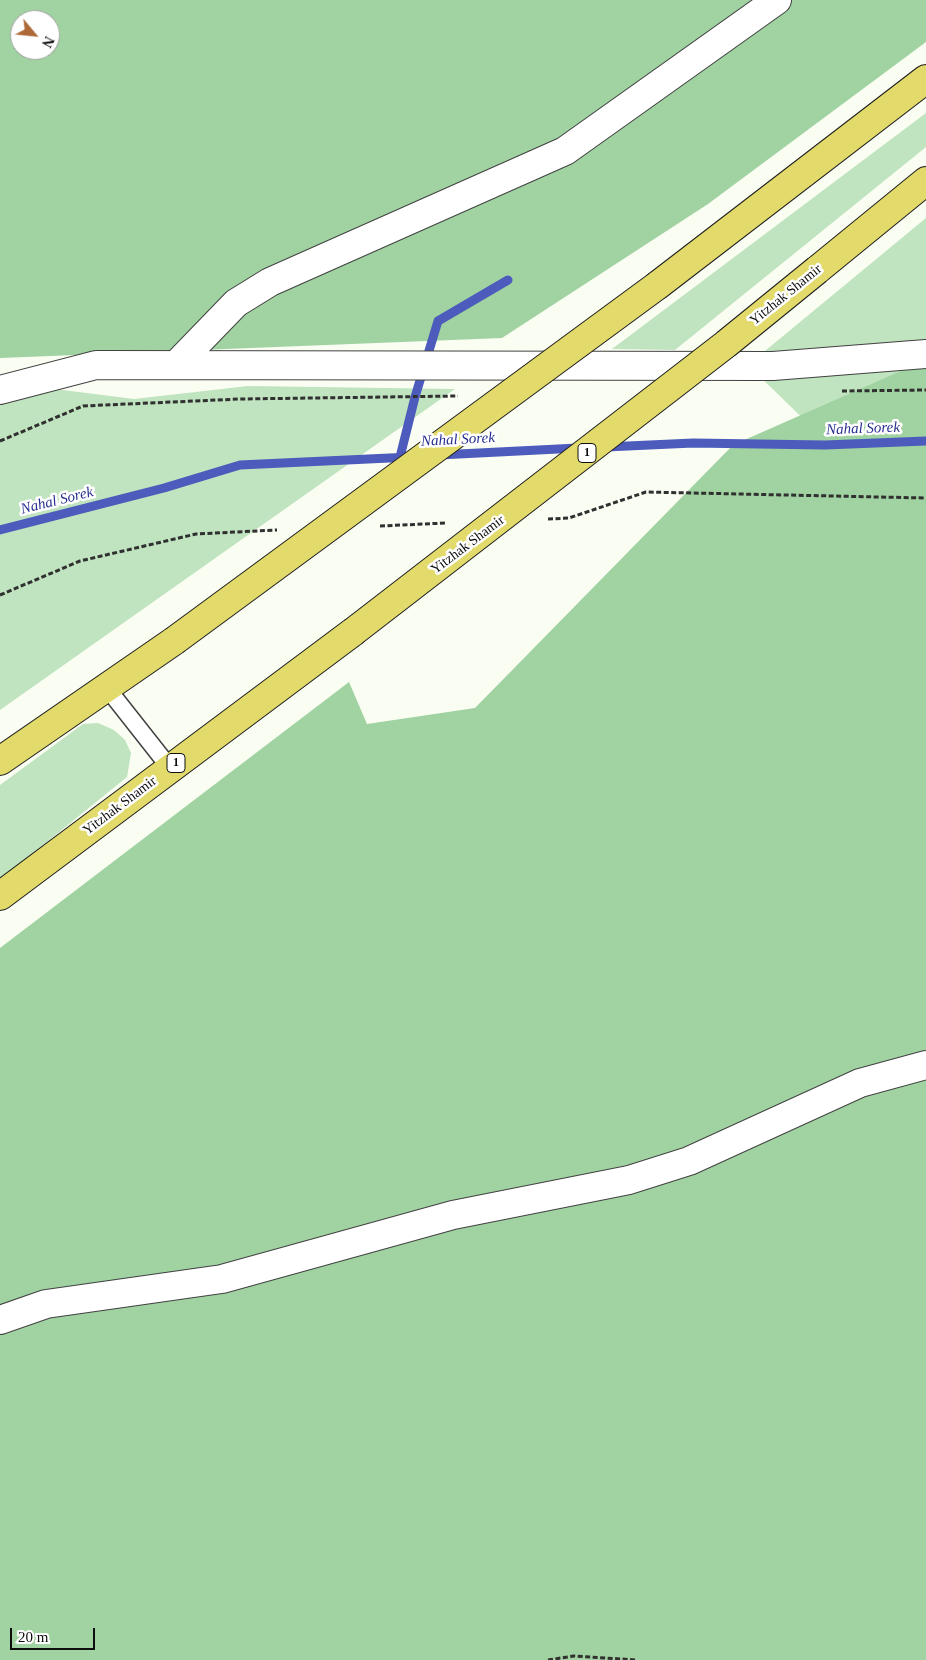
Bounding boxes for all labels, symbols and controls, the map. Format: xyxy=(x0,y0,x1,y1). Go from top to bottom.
north arrow xyxy=(10,10,60,60)
text: N xyxy=(39,34,57,50)
street label: Yitzhak Shamir xyxy=(747,261,825,329)
water label: Nahal Sorek xyxy=(826,419,900,439)
water label: Nahal Sorek xyxy=(421,429,495,451)
road number: 1 xyxy=(578,443,596,462)
water label: Nahal Sorek xyxy=(19,483,95,519)
street label: Yitzhak Shamir xyxy=(428,512,508,578)
road number: 1 xyxy=(167,754,185,772)
street label: Yitzhak Shamir xyxy=(80,773,160,839)
scale bar xyxy=(12,1618,98,1650)
text: 20 m xyxy=(18,1629,48,1645)

